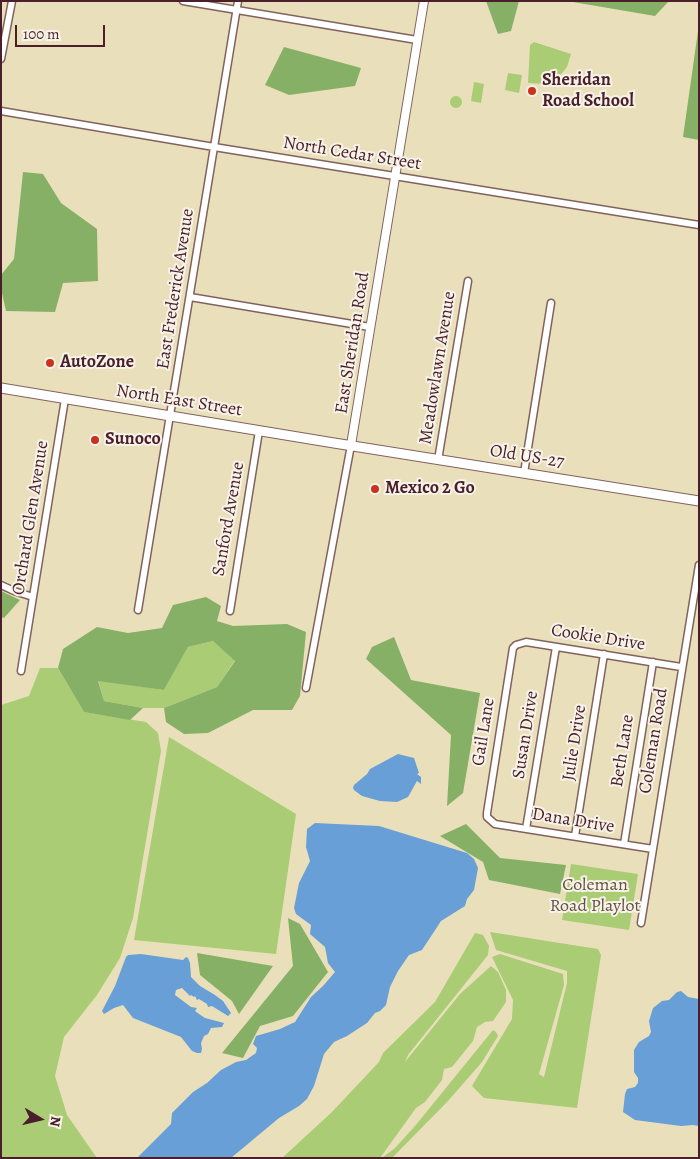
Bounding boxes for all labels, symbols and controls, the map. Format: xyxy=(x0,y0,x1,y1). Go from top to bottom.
scale bar xyxy=(18,15,108,47)
text: 100 m xyxy=(23,24,60,44)
place label: Sheridan Road School xyxy=(542,70,634,112)
marker: Sheridan Road School xyxy=(526,85,538,97)
street label: North Cedar Street xyxy=(282,132,422,176)
street label: East Frederick Avenue xyxy=(153,207,199,371)
street label: East Sheridan Road xyxy=(331,271,375,415)
street label: Meadowlawn Avenue xyxy=(415,290,461,446)
place label: AutoZone xyxy=(60,352,134,374)
marker: AutoZone xyxy=(44,357,56,369)
street label: North East Street xyxy=(114,380,244,422)
place label: Sunoco xyxy=(105,429,161,451)
marker: Sunoco xyxy=(89,434,101,446)
street label: Orchard Glen Avenue xyxy=(8,439,54,597)
street label: Old US-27 xyxy=(488,440,566,474)
street label: Sanford Avenue xyxy=(208,460,250,578)
place label: Mexico 2 Go xyxy=(385,478,475,500)
marker: Mexico 2 Go xyxy=(369,483,381,495)
street label: Cookie Drive xyxy=(549,620,647,656)
street label: Coleman Road xyxy=(635,687,673,795)
street label: Susan Drive xyxy=(508,689,544,781)
street label: Gail Lane xyxy=(468,696,500,768)
street label: Julie Drive xyxy=(558,703,592,783)
street label: Beth Lane xyxy=(607,713,639,789)
street label: Dana Drive xyxy=(530,804,616,838)
park label: Coleman Road Playlot xyxy=(550,875,640,918)
north arrow xyxy=(15,1094,65,1144)
text: N xyxy=(45,1115,65,1128)

